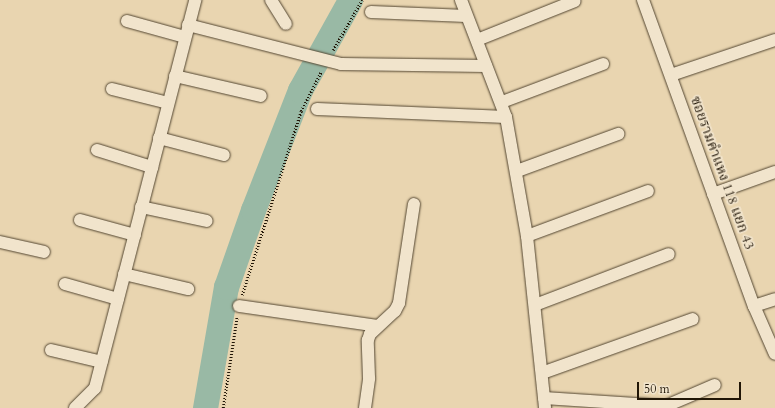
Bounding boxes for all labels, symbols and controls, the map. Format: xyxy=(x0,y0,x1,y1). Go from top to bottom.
street label: ซอยรามคำแหง 118 แยก 43 xyxy=(686,94,758,252)
scale bar xyxy=(639,374,743,400)
text: 50 m xyxy=(644,381,670,397)

